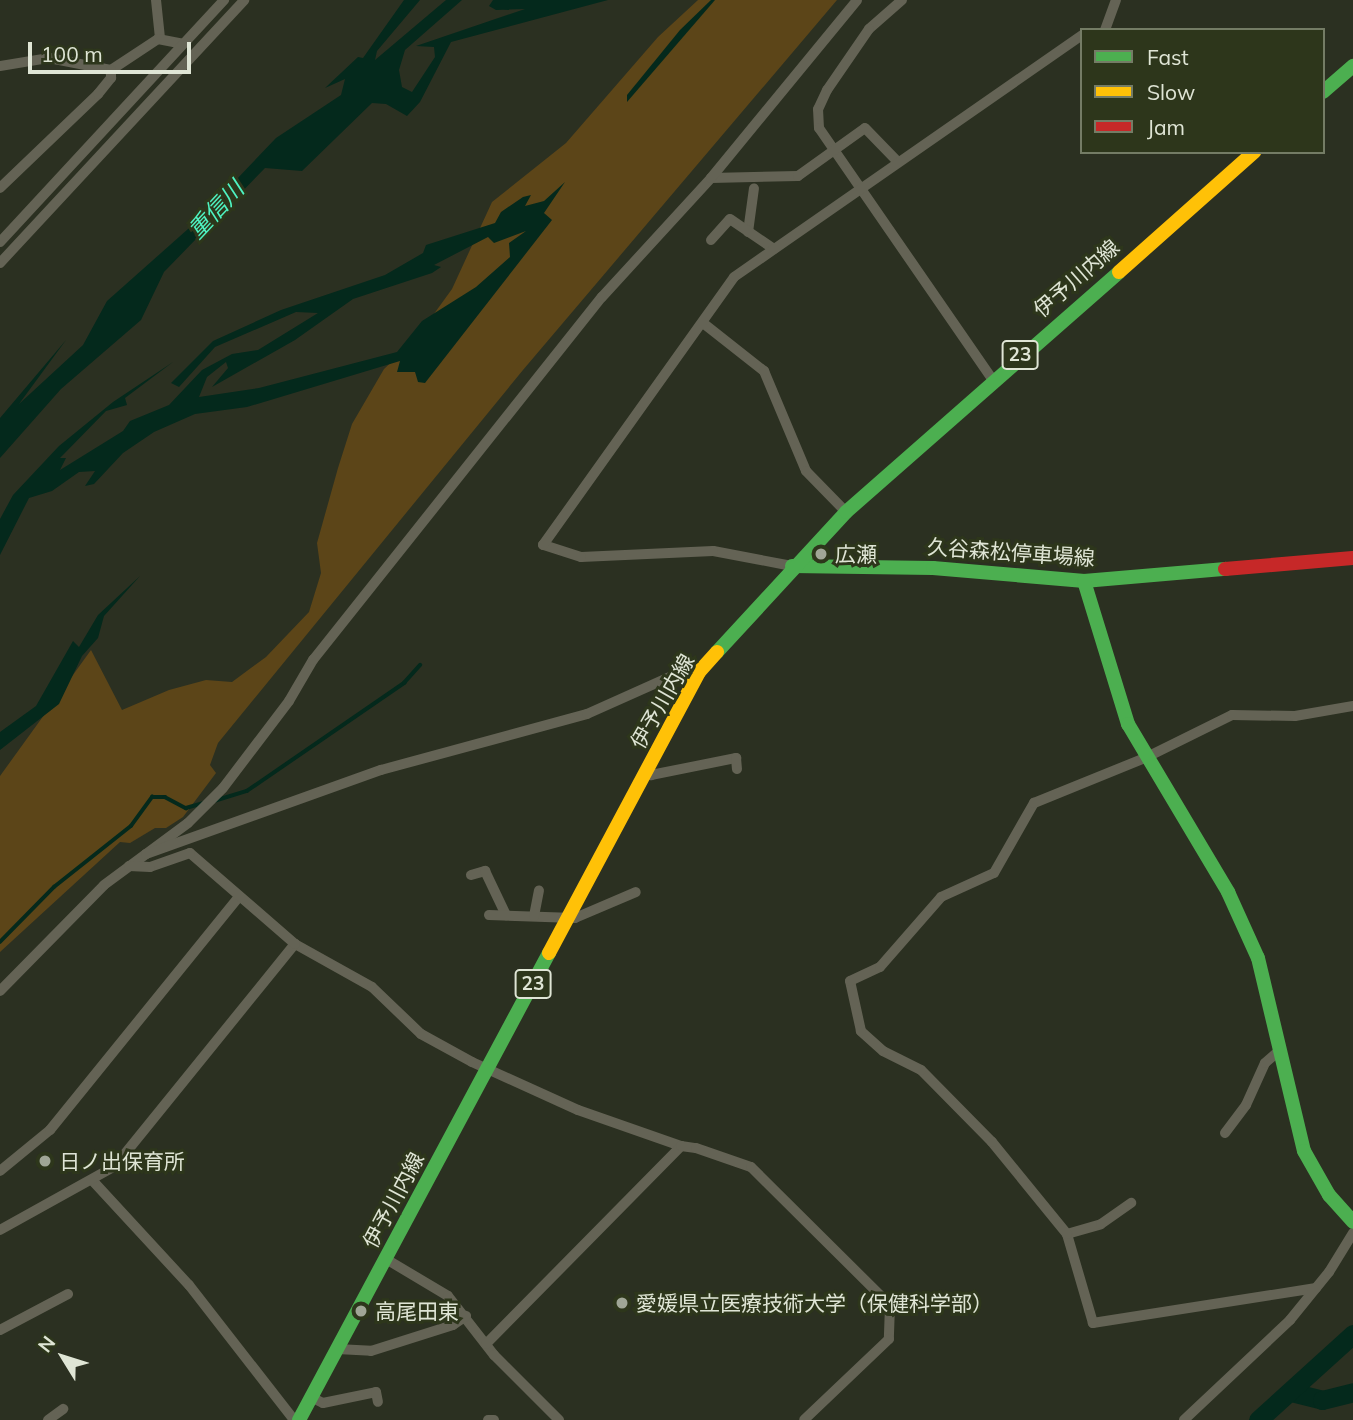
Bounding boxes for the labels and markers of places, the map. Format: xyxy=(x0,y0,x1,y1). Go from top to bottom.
place label: 広瀬 xyxy=(835,541,877,567)
marker: 広瀬 xyxy=(813,546,829,562)
place label: 日ノ出保育所 xyxy=(59,1148,185,1174)
marker: 日ノ出保育所 xyxy=(37,1153,53,1169)
place label: 愛媛県立医療技術大学（保健科学部） xyxy=(636,1290,993,1316)
marker: 愛媛県立医療技術大学（保健科学部） xyxy=(614,1295,630,1311)
place label: 高尾田東 xyxy=(375,1298,459,1324)
marker: 高尾田東 xyxy=(353,1303,369,1319)

